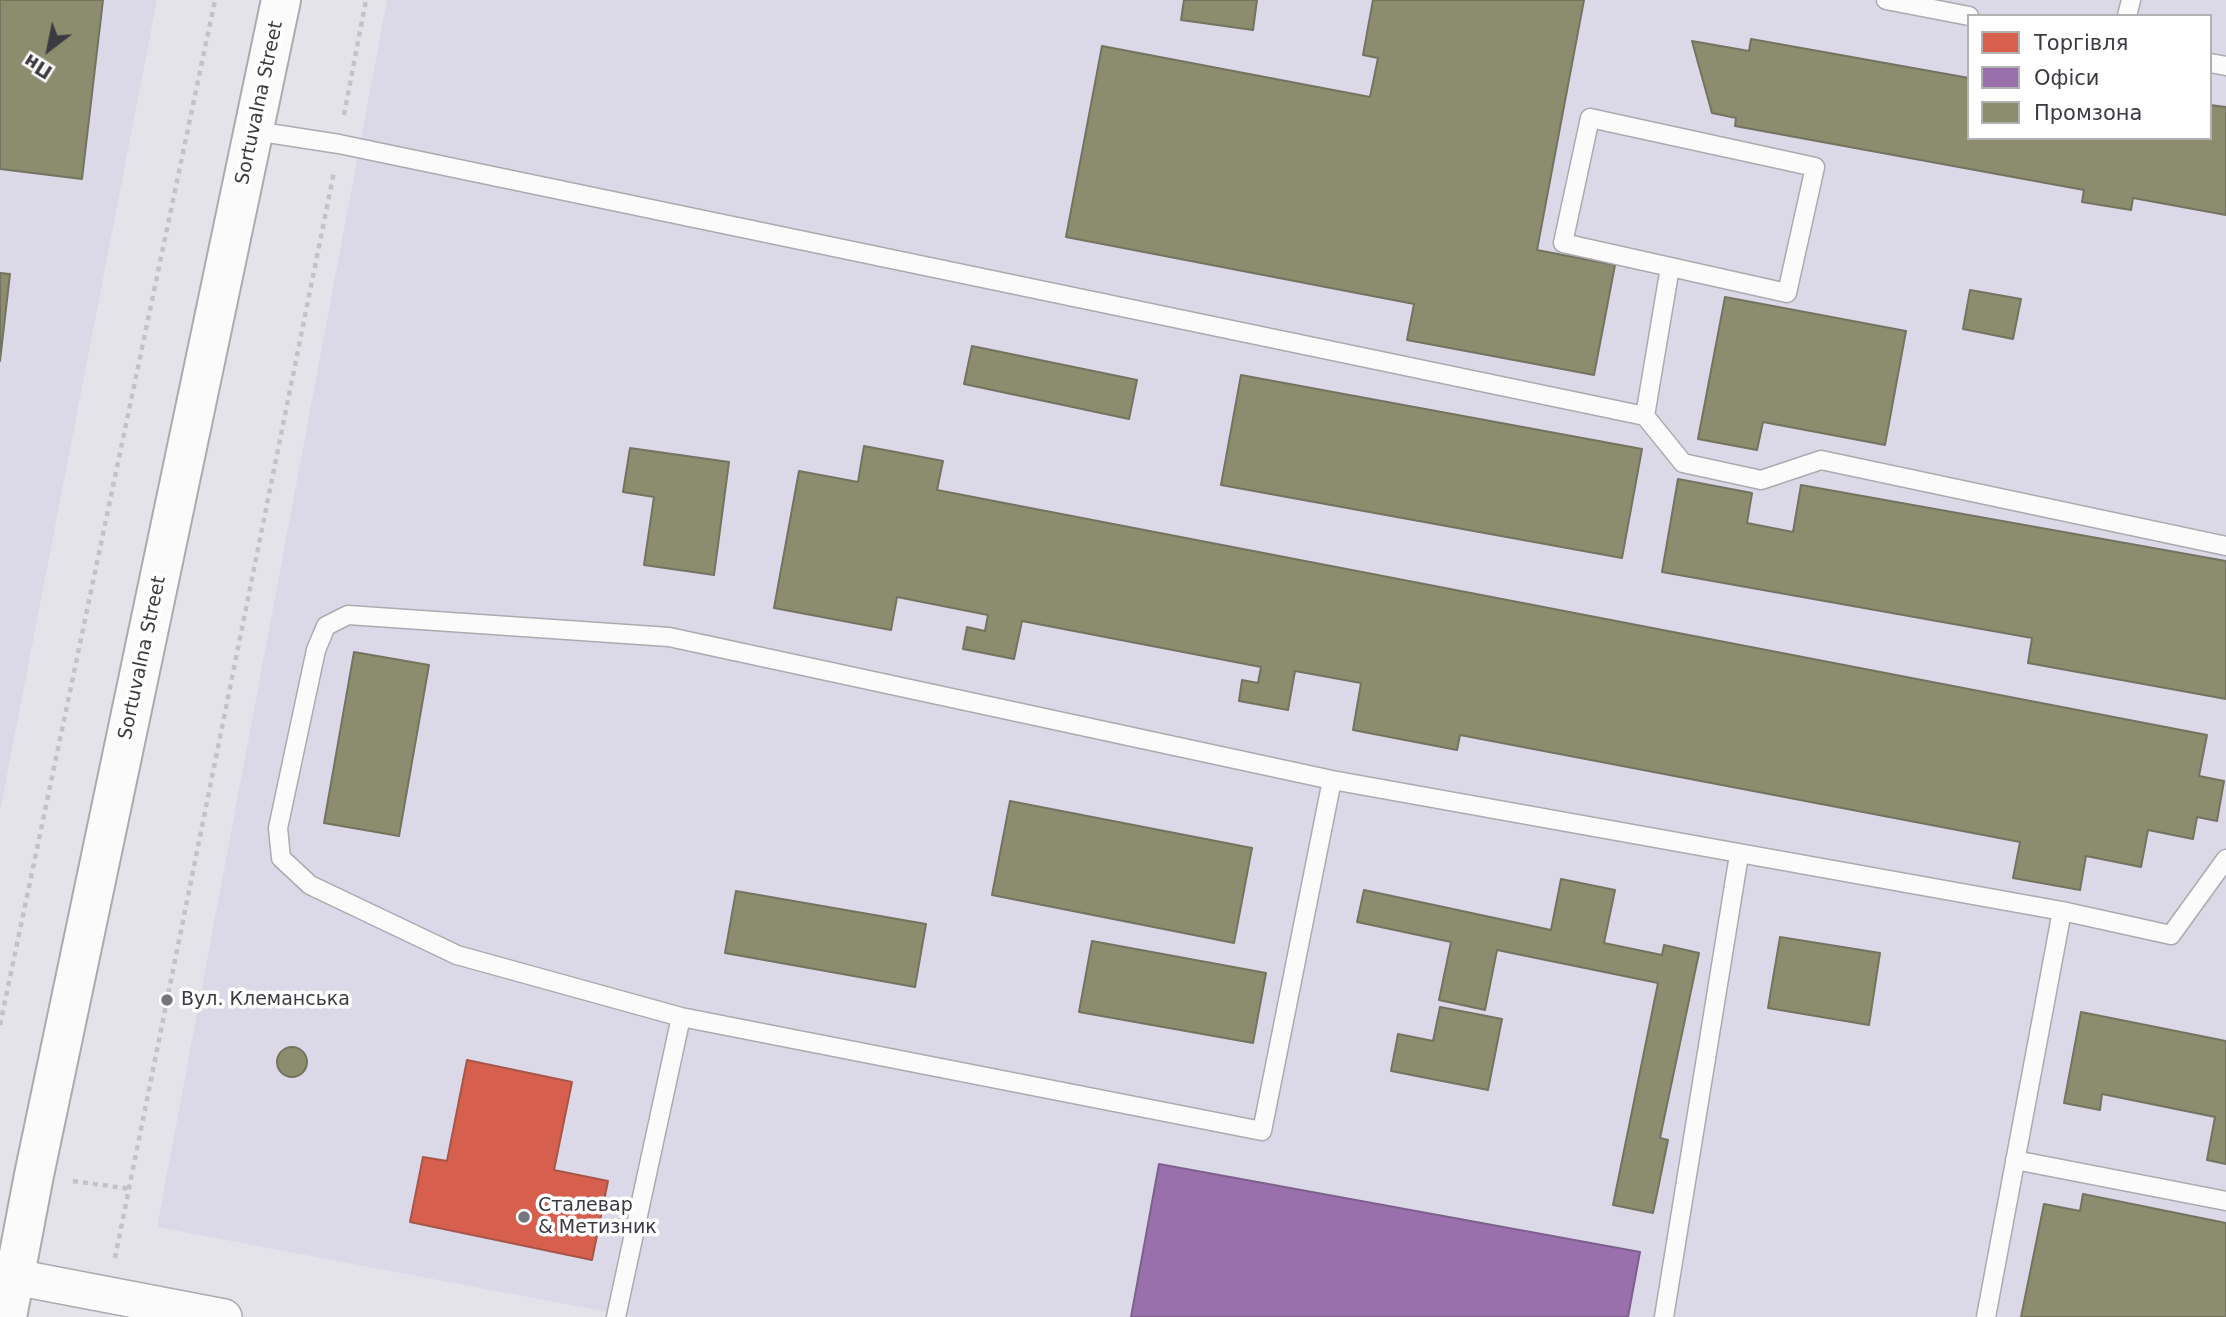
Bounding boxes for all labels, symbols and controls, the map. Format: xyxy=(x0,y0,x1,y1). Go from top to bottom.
north arrow xyxy=(14,14,84,84)
legend xyxy=(1967,14,2212,140)
street label: Sortuvalna Street xyxy=(232,19,288,187)
text: Торгівля xyxy=(2034,31,2128,55)
text: Пн xyxy=(20,50,56,84)
text: Офіси xyxy=(2034,66,2100,90)
text: Промзона xyxy=(2034,101,2142,125)
street label: Sortuvalna Street xyxy=(115,574,171,742)
place label: Вул. Клеманська xyxy=(181,989,350,1011)
marker: Вул. Клеманська xyxy=(159,992,175,1008)
place label: Сталевар & Метизник xyxy=(538,1195,657,1239)
marker: Сталевар & Метизник xyxy=(516,1209,532,1225)

